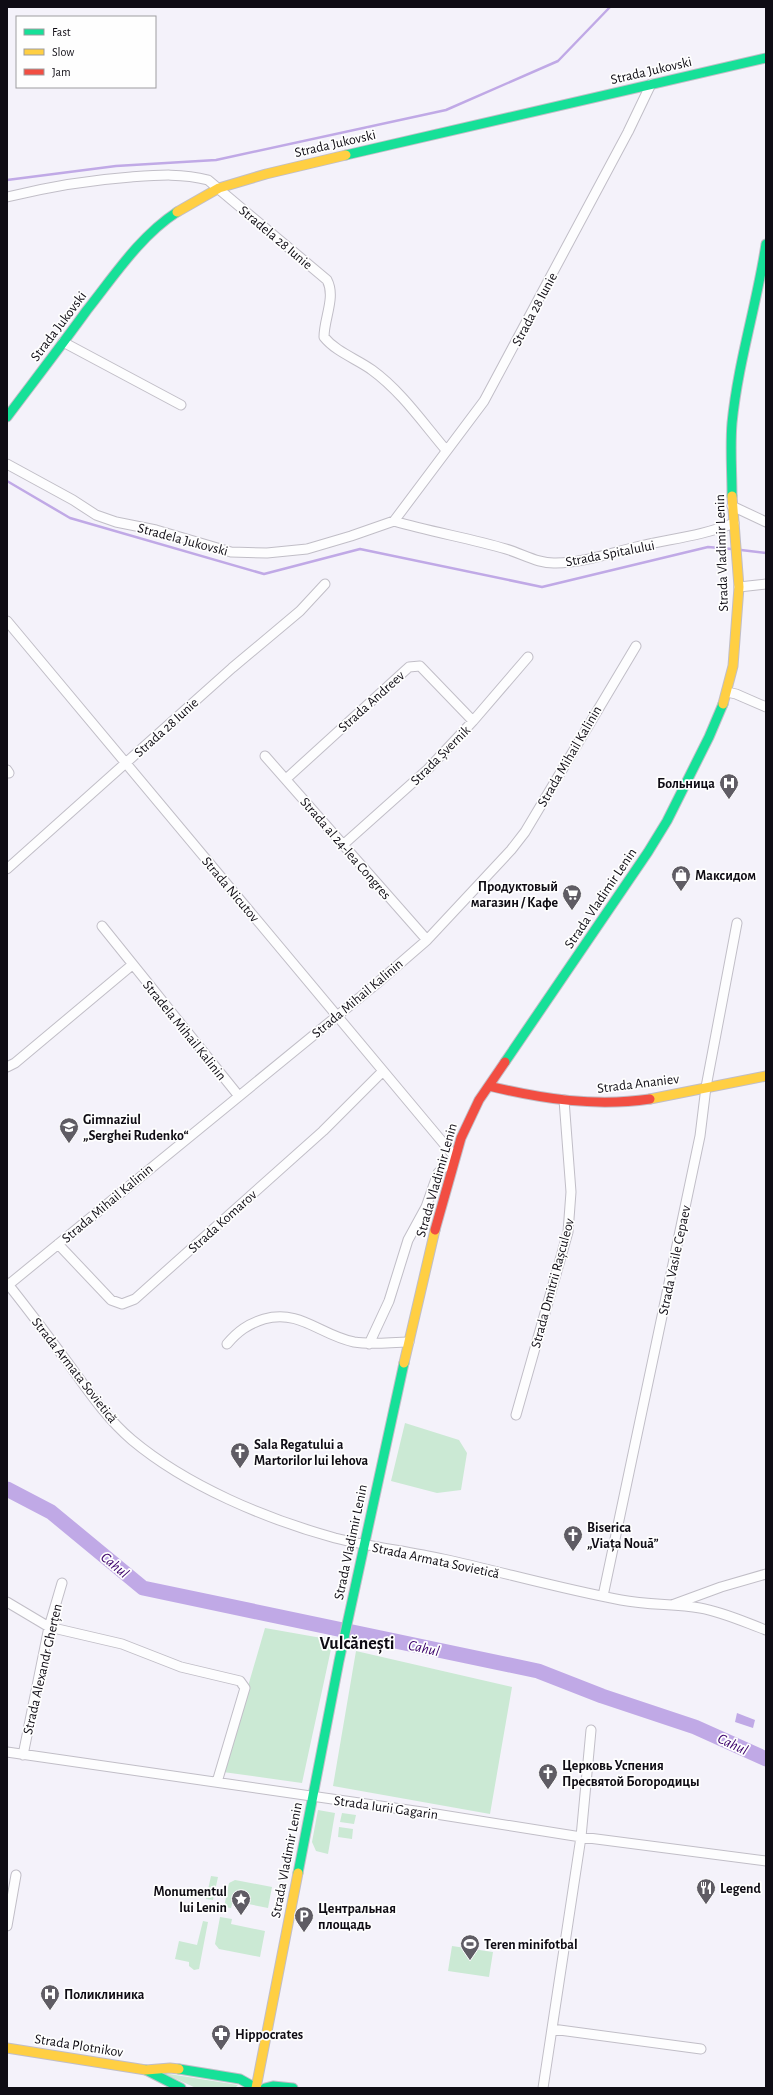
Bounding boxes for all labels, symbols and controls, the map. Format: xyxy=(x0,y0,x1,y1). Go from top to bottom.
legend xyxy=(16,16,156,88)
text: Fast xyxy=(52,26,71,38)
text: Slow xyxy=(52,46,74,58)
street label: Strada Jukovski xyxy=(609,55,693,87)
text: Jam xyxy=(52,66,71,78)
street label: Strada Jukovski xyxy=(293,128,377,160)
street label: Stradela 28 Iunie xyxy=(236,203,315,272)
street label: Strada 28 Iunie xyxy=(510,270,560,348)
street label: Strada Jukovski xyxy=(28,289,89,364)
street label: Strada Vladimir Lenin xyxy=(713,494,731,612)
street label: Stradela Jukovski xyxy=(136,521,229,559)
street label: Strada Spitalului xyxy=(564,538,656,569)
street label: Strada Andreev xyxy=(336,668,408,735)
street label: Strada 28 Iunie xyxy=(132,695,201,760)
street label: Strada Mihail Kalinin xyxy=(535,704,604,809)
street label: Strada Șvernik xyxy=(408,723,474,789)
hospital icon: Больница xyxy=(718,772,740,800)
place label: Больница xyxy=(657,777,715,791)
street label: Strada al 24-lea Congres xyxy=(297,795,393,902)
street label: Strada Vladimir Lenin xyxy=(562,846,640,951)
street label: Strada Nicutov xyxy=(199,854,261,925)
shop icon: Максидом xyxy=(670,864,692,892)
place label: Максидом xyxy=(695,869,756,883)
place label: Продуктовый магазин / Кафе xyxy=(471,880,558,910)
supermarket icon: Продуктовый магазин / Кафе xyxy=(561,883,583,911)
street label: Strada Mihail Kalinin xyxy=(309,957,406,1041)
street label: Stradela Mihail Kalinin xyxy=(140,978,229,1083)
street label: Strada Ananiev xyxy=(596,1072,680,1096)
place label: Gimnaziul „Serghei Rudenko“ xyxy=(83,1113,189,1143)
school or university icon: Gimnaziul „Serghei Rudenko“ xyxy=(58,1116,80,1144)
street label: Strada Vladimir Lenin xyxy=(414,1122,460,1239)
street label: Strada Mihail Kalinin xyxy=(59,1162,156,1246)
street label: Strada Komarov xyxy=(186,1188,260,1256)
street label: Strada Vasile Cepaev xyxy=(657,1204,693,1316)
street label: Strada Dmitrii Rașculeov xyxy=(529,1217,578,1350)
street label: Strada Armata Sovietică xyxy=(29,1315,120,1426)
place label: Sala Regatului a Martorilor lui Iehova xyxy=(254,1438,369,1468)
church icon: Sala Regatului a Martorilor lui Iehova xyxy=(229,1441,251,1469)
street label: Strada Vladimir Lenin xyxy=(332,1483,370,1601)
place label: Biserica „Viața Nouă” xyxy=(587,1521,659,1552)
church icon: Biserica „Viața Nouă” xyxy=(562,1524,584,1552)
street label: Strada Armata Sovietică xyxy=(371,1541,501,1581)
water label: Cahul xyxy=(98,1549,132,1581)
street label: Strada Alexandr Gherțen xyxy=(21,1602,66,1736)
district label: Vulcănești xyxy=(320,1635,394,1654)
water label: Cahul xyxy=(407,1638,441,1659)
water label: Cahul xyxy=(715,1731,751,1758)
place label: Церковь Успения Пресвятой Богородицы xyxy=(562,1759,700,1789)
church icon: Церковь Успения Пресвятой Богородицы xyxy=(537,1762,559,1790)
street label: Strada Iurii Gagarin xyxy=(333,1794,439,1822)
street label: Strada Vladimir Lenin xyxy=(269,1801,305,1919)
restaurant icon: Legend xyxy=(695,1877,717,1905)
place label: Legend xyxy=(720,1882,761,1896)
place label: Monumentul lui Lenin xyxy=(154,1885,227,1915)
place icon: Monumentul lui Lenin xyxy=(230,1888,252,1916)
place label: Центральная площадь xyxy=(318,1902,396,1932)
parking icon: Центральная площадь xyxy=(293,1905,315,1933)
sports icon: Teren minifotbal xyxy=(459,1933,481,1961)
place label: Teren minifotbal xyxy=(484,1938,578,1952)
hospital icon: Поликлиника xyxy=(39,1983,61,2011)
place label: Поликлиника xyxy=(64,1988,145,2002)
pharmacy icon: Hippocrates xyxy=(210,2023,232,2051)
place label: Hippocrates xyxy=(235,2028,303,2042)
street label: Strada Plotnikov xyxy=(34,2032,124,2060)

